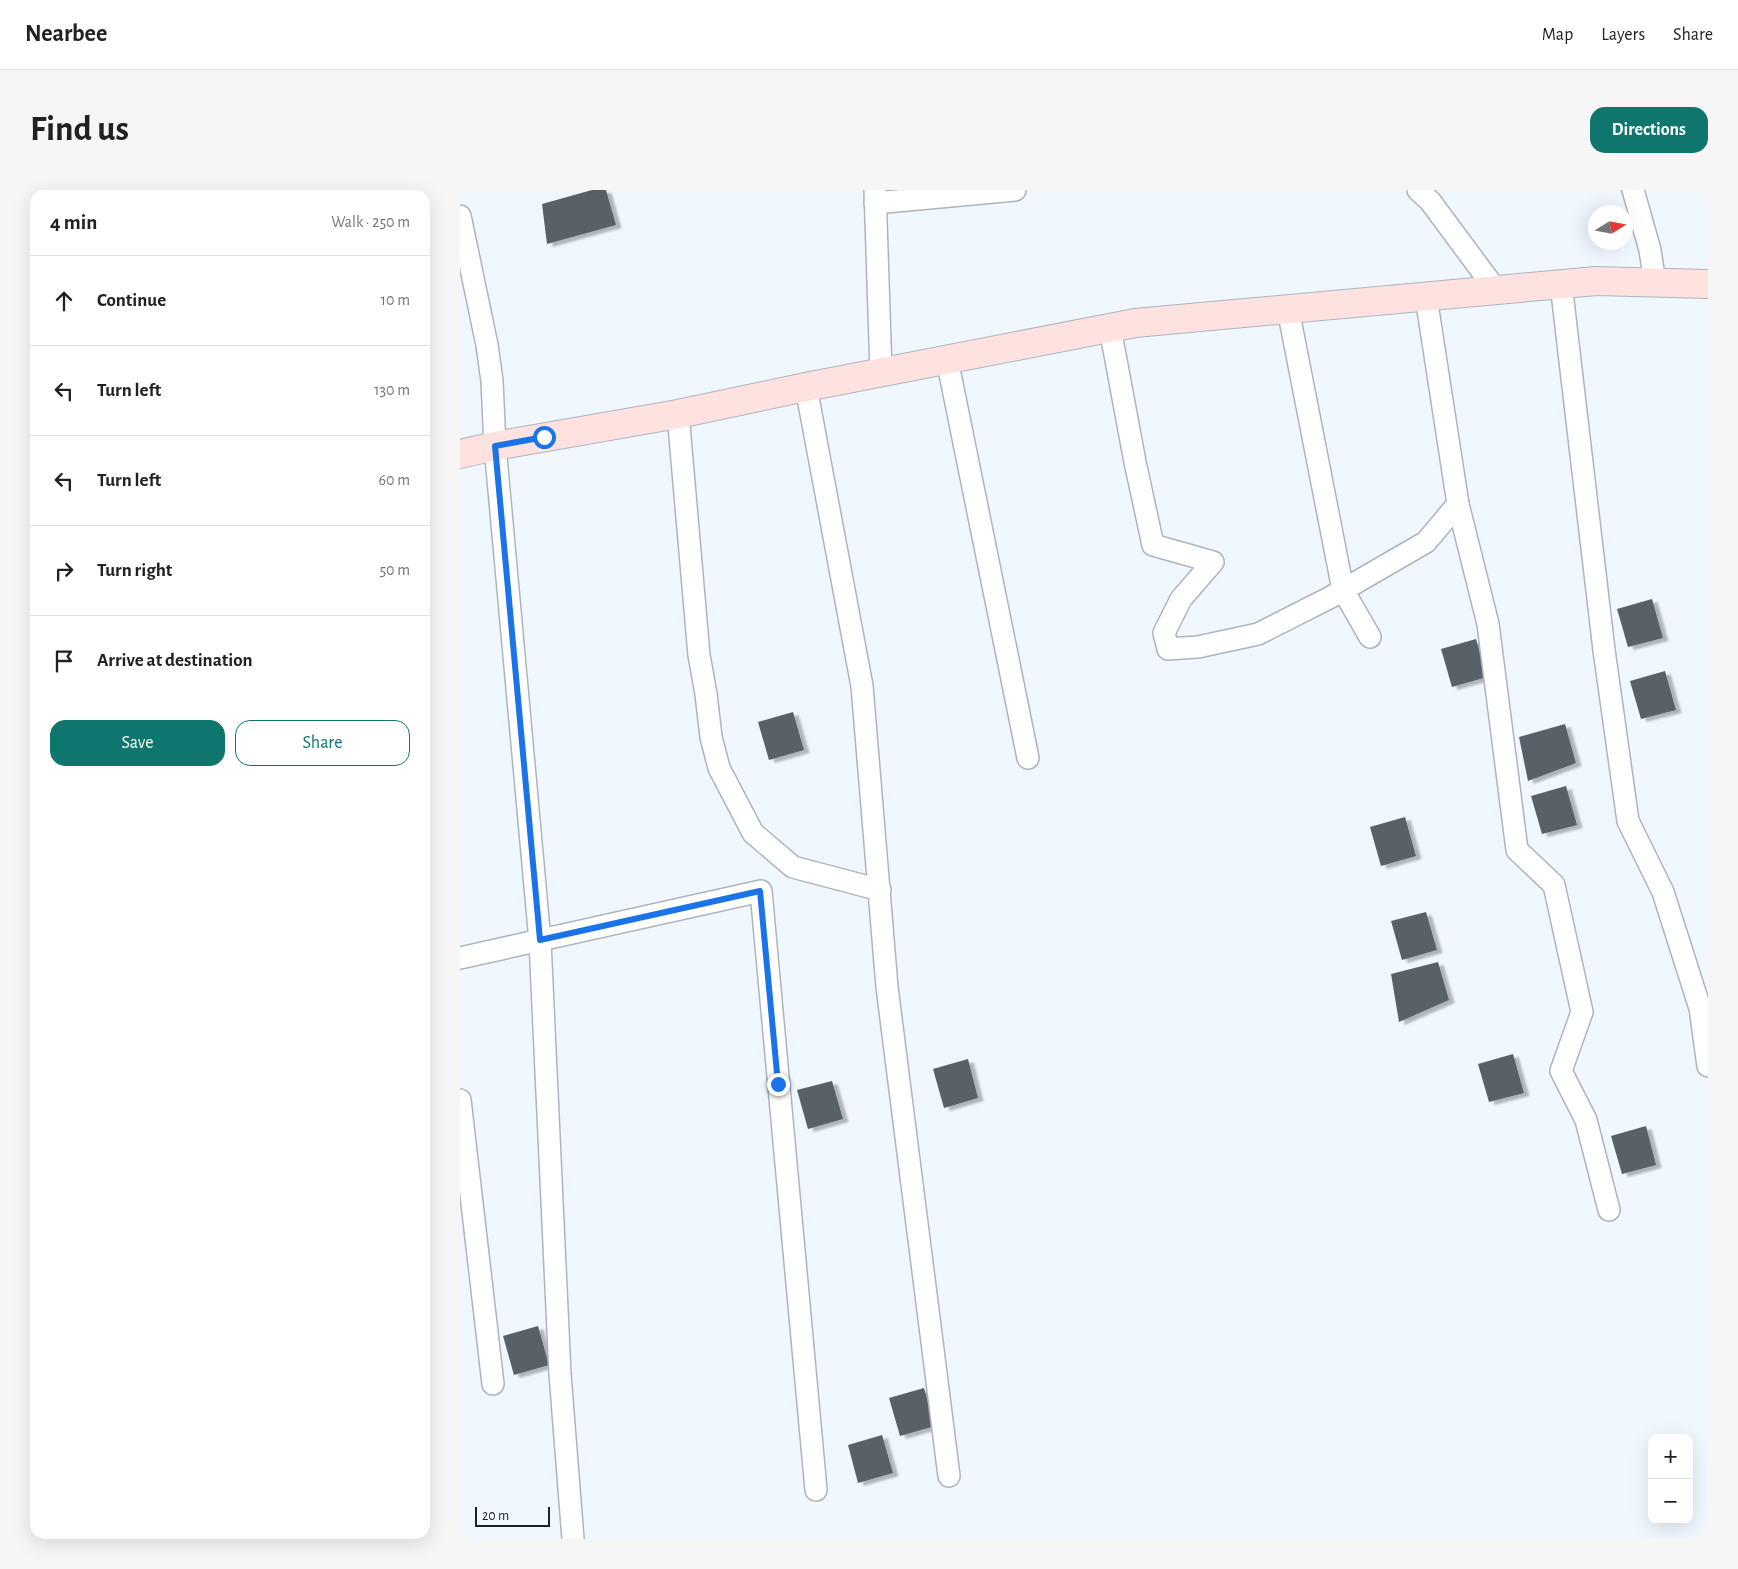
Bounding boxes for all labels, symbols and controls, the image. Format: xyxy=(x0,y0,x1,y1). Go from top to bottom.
text: Nearbee xyxy=(25,22,107,46)
text: Map xyxy=(1542,26,1573,44)
text: Layers xyxy=(1601,26,1645,44)
text: Share xyxy=(1673,26,1713,44)
button: Directions xyxy=(1590,107,1708,153)
text: Find us xyxy=(30,112,129,147)
north arrow xyxy=(1588,205,1633,250)
text: 4 min xyxy=(50,212,97,233)
text: Walk · 250 m xyxy=(331,214,410,230)
icon: ahead xyxy=(50,287,78,315)
text: Continue xyxy=(97,291,166,310)
text: 10 m xyxy=(381,292,410,308)
icon: left xyxy=(50,377,78,405)
text: Turn left xyxy=(97,381,161,400)
text: 130 m xyxy=(374,382,410,398)
route start xyxy=(533,426,556,449)
icon: left xyxy=(50,467,78,495)
text: Turn left xyxy=(97,471,161,490)
text: 60 m xyxy=(379,472,410,488)
icon: right xyxy=(50,557,78,585)
text: Turn right xyxy=(97,561,172,580)
text: 50 m xyxy=(379,562,410,578)
icon: arrive xyxy=(50,647,78,675)
text: Arrive at destination xyxy=(97,651,253,670)
button: Save xyxy=(50,720,225,766)
button: Share xyxy=(235,720,410,766)
route end xyxy=(767,1073,790,1096)
map controls xyxy=(1648,1434,1693,1524)
button: + xyxy=(1648,1434,1693,1479)
button: − xyxy=(1648,1479,1693,1524)
scale bar xyxy=(475,1504,550,1527)
text: 20 m xyxy=(482,1509,509,1523)

